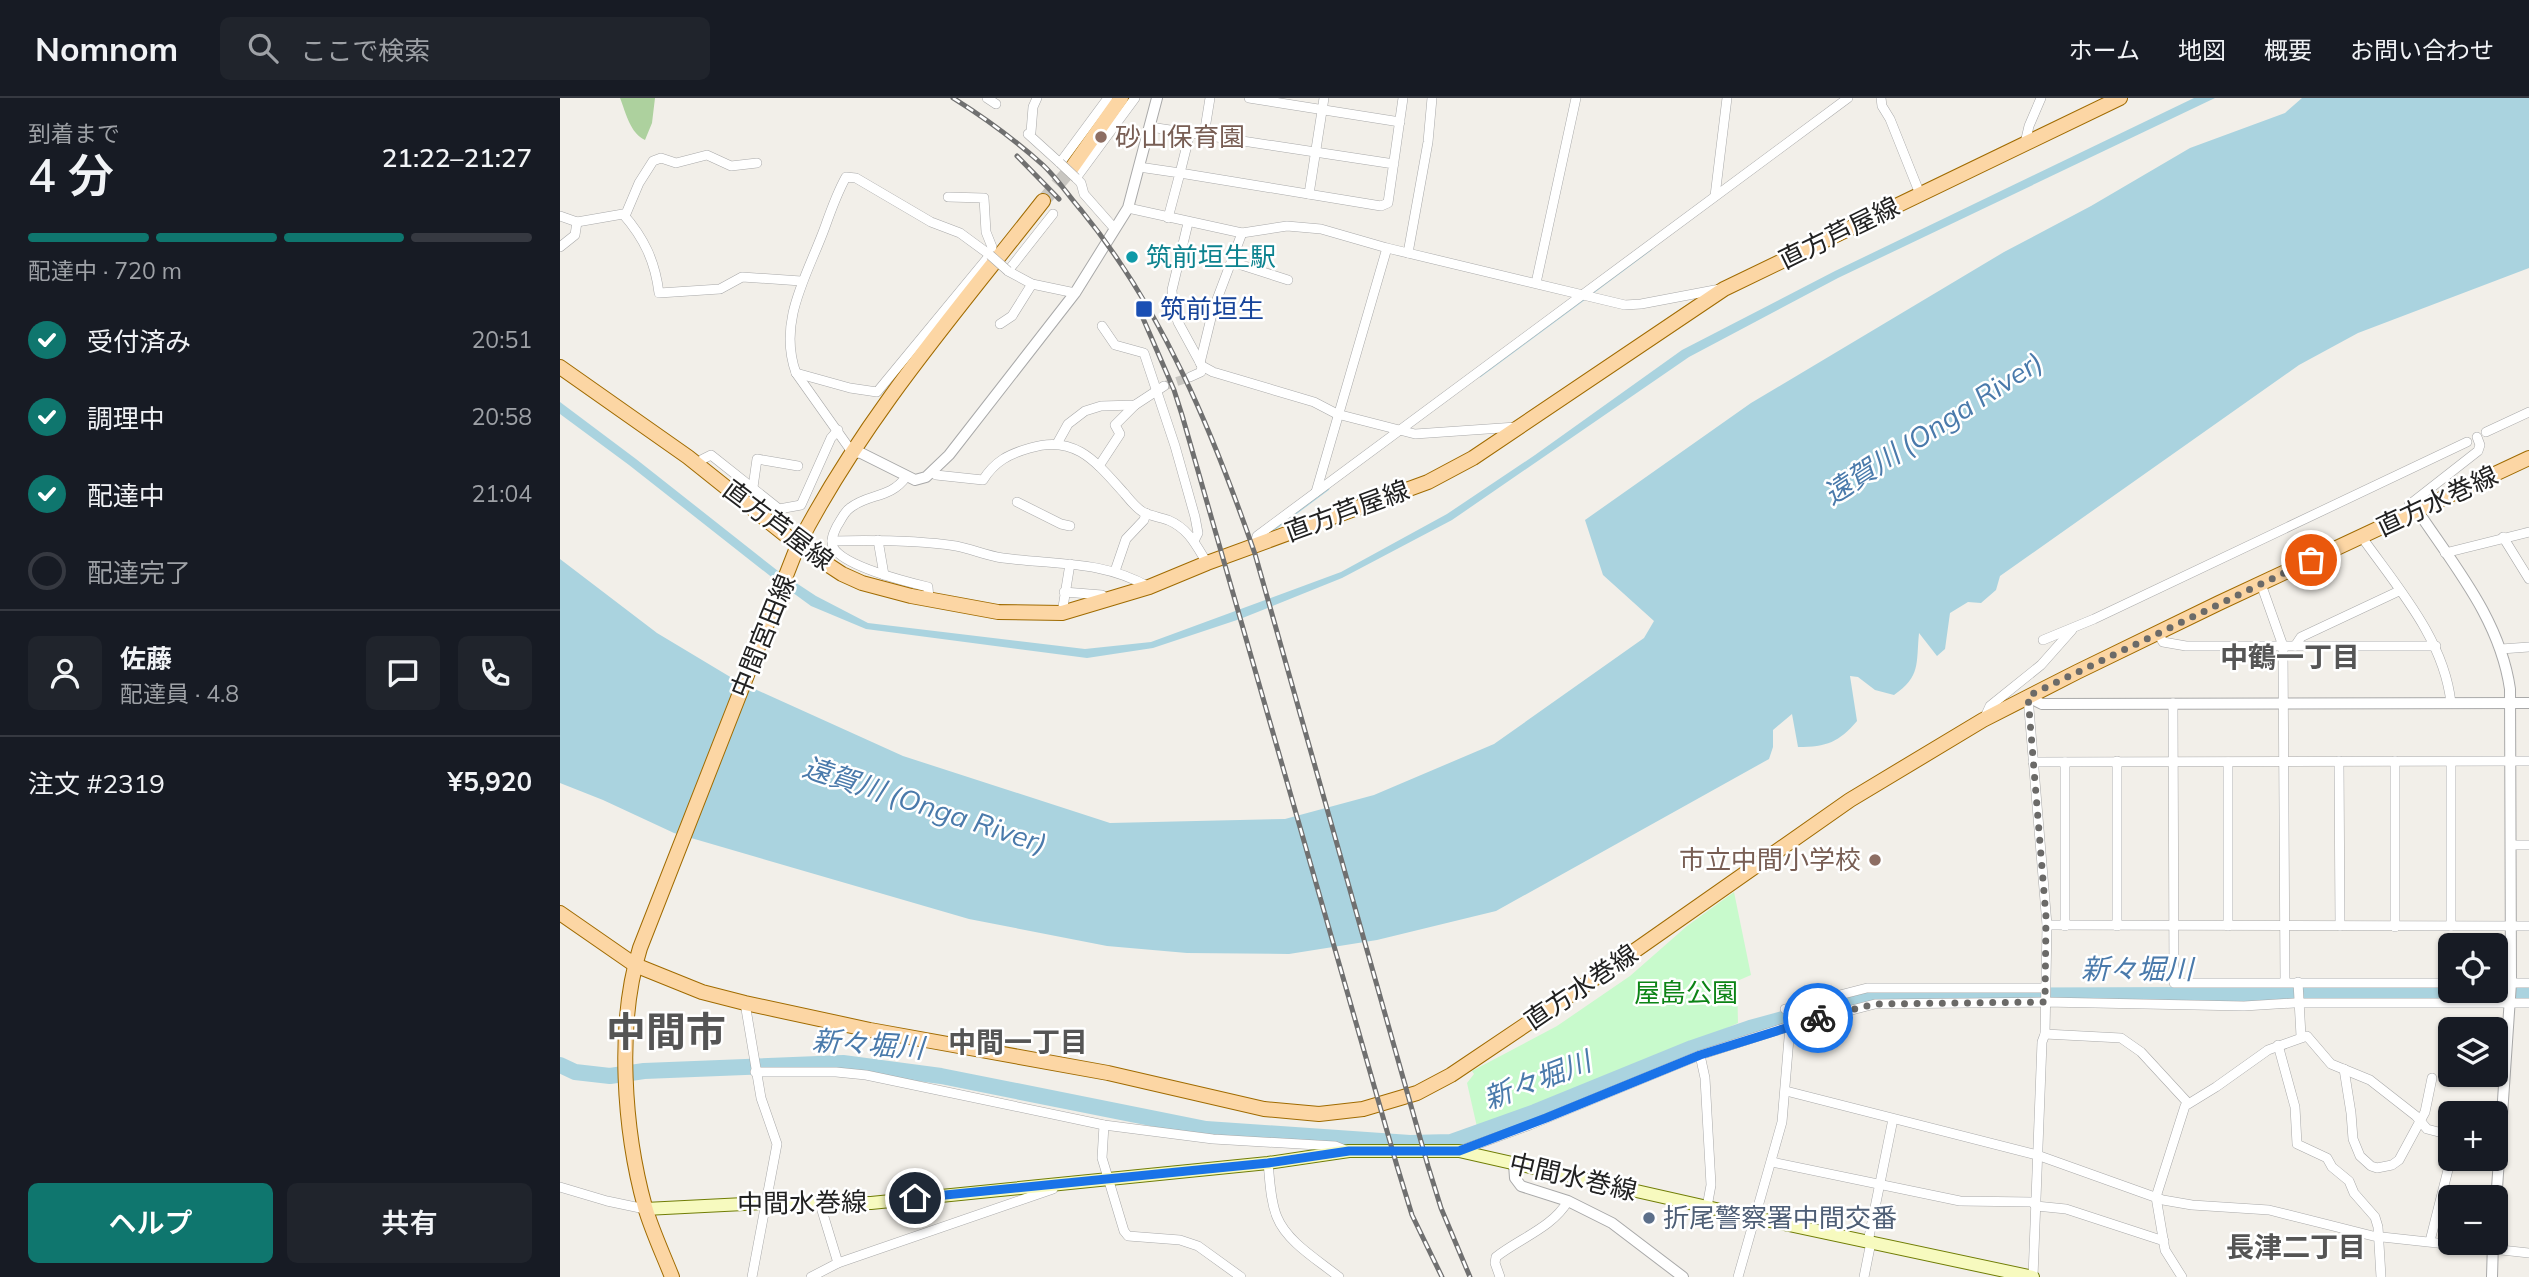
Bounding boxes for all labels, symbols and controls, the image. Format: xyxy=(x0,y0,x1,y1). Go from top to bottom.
search box xyxy=(220,17,710,80)
text: Nomnom xyxy=(35,28,178,69)
icon: search xyxy=(244,29,282,67)
text: ここで検索 xyxy=(300,34,430,67)
text: ホーム xyxy=(2069,35,2140,65)
text: 地図 xyxy=(2178,35,2226,65)
text: 概要 xyxy=(2264,35,2312,65)
text: お問い合わせ xyxy=(2350,35,2494,65)
text: 到着まで xyxy=(28,119,120,148)
place label: 砂山保育園 xyxy=(1115,120,1245,153)
marker: 砂山保育園 xyxy=(1093,129,1109,145)
text: 21:22–21:27 xyxy=(382,141,532,174)
text: 4 分 xyxy=(28,146,114,204)
street label: 直方芦屋線 xyxy=(1773,189,1904,276)
place label: 筑前垣生駅 xyxy=(1146,240,1276,273)
marker: 筑前垣生駅 xyxy=(1124,249,1140,265)
text: 配達中 · 720 m xyxy=(28,256,182,285)
place label: 筑前垣生 xyxy=(1160,292,1264,325)
marker: 筑前垣生 xyxy=(1134,299,1154,319)
icon: check xyxy=(28,321,66,359)
text: 受付済み xyxy=(87,325,191,358)
text: 20:51 xyxy=(472,325,532,354)
water label: 遠賀川 (Onga River) xyxy=(1817,344,2049,511)
icon: check xyxy=(28,398,66,436)
text: 調理中 xyxy=(87,402,165,435)
text: 20:58 xyxy=(472,402,532,431)
street label: 直方水巻線 xyxy=(2371,458,2503,543)
street label: 直方芦屋線 xyxy=(716,472,840,577)
street label: 直方芦屋線 xyxy=(1280,473,1414,548)
icon: check xyxy=(28,475,66,513)
text: 配達中 xyxy=(87,479,165,512)
text: 21:04 xyxy=(472,479,532,508)
pin xyxy=(2281,530,2341,590)
icon: bag xyxy=(2292,541,2330,579)
text: 配達完了 xyxy=(87,556,191,589)
street label: 中間宮田線 xyxy=(723,569,802,702)
button: person xyxy=(28,636,102,710)
button: chat xyxy=(366,636,440,710)
button: phone xyxy=(458,636,532,710)
district label: 中鶴一丁目 xyxy=(2220,639,2360,674)
text: 佐藤 xyxy=(120,642,172,675)
text: 配達員 · 4.8 xyxy=(120,679,239,708)
water label: 遠賀川 (Onga River) xyxy=(799,749,1051,860)
text: ¥5,920 xyxy=(448,765,532,798)
text: 注文 #2319 xyxy=(28,767,165,800)
place label: 市立中間小学校 xyxy=(1679,843,1861,876)
marker: 市立中間小学校 xyxy=(1867,852,1883,868)
map controls xyxy=(2438,933,2508,1255)
button: locate xyxy=(2438,933,2508,1003)
street label: 直方水巻線 xyxy=(1518,937,1644,1037)
water label: 新々堀川 xyxy=(2081,951,2196,986)
park label: 屋島公園 xyxy=(1634,976,1738,1009)
courier xyxy=(1783,983,1853,1053)
icon: bike xyxy=(1799,999,1837,1037)
district label: 中間市 xyxy=(606,1006,726,1056)
button: layers xyxy=(2438,1017,2508,1087)
water label: 新々堀川 xyxy=(811,1022,928,1065)
district label: 中間一丁目 xyxy=(948,1024,1088,1059)
water label: 新々堀川 xyxy=(1478,1042,1598,1116)
button: + xyxy=(2438,1101,2508,1171)
street label: 中間水巻線 xyxy=(1506,1146,1640,1207)
pin xyxy=(885,1168,945,1228)
icon: home xyxy=(896,1179,934,1217)
button: ヘルプ xyxy=(28,1183,273,1263)
button: 共有 xyxy=(287,1183,532,1263)
street label: 中間水巻線 xyxy=(737,1185,867,1220)
button: − xyxy=(2438,1185,2508,1255)
place label: 折尾警察署中間交番 xyxy=(1663,1201,1897,1234)
marker: 折尾警察署中間交番 xyxy=(1641,1210,1657,1226)
district label: 長津二丁目 xyxy=(2226,1229,2366,1264)

